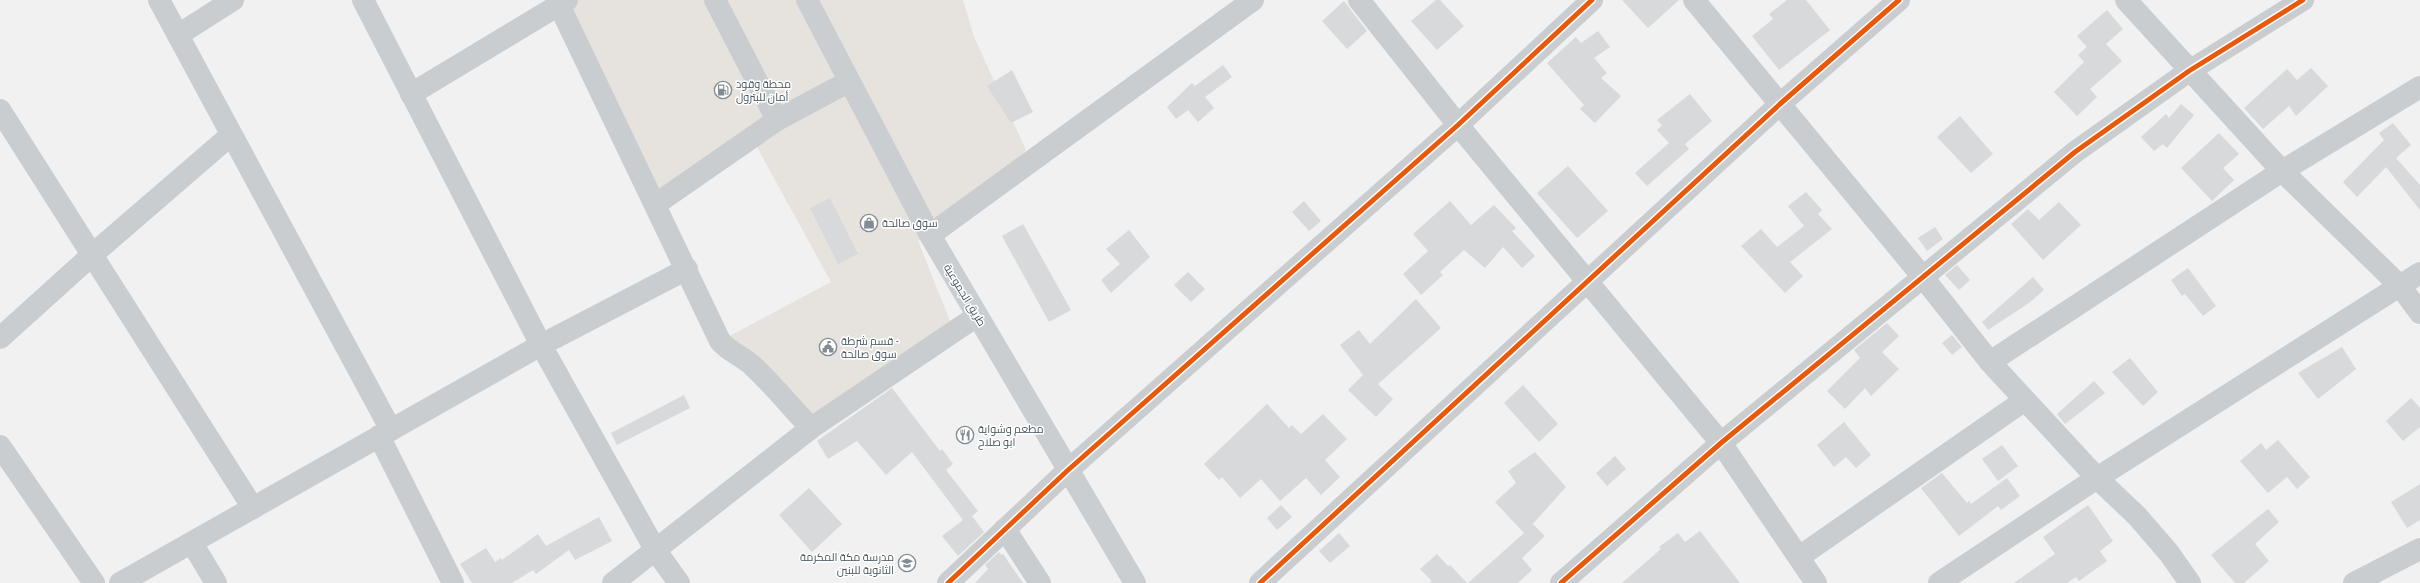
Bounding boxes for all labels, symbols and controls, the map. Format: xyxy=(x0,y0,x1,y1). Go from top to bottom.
place label: محطة وقود أمان للبترول xyxy=(736,77,791,104)
fuel station icon: محطة وقود أمان للبترول xyxy=(713,80,733,100)
shop icon: سوق صالحة xyxy=(859,213,879,233)
place label: سوق صالحة xyxy=(882,216,938,230)
street label: طريق الجموعية xyxy=(941,261,989,329)
place label: قسم شرطة - سوق صالحة xyxy=(841,334,899,361)
public building icon: قسم شرطة - سوق صالحة xyxy=(818,337,838,357)
place label: مطعم وشواية ابو صلاح xyxy=(978,422,1044,450)
restaurant icon: مطعم وشواية ابو صلاح xyxy=(955,425,975,445)
place label: مدرسة مكة المكرمة الثانوية للبنين xyxy=(800,550,894,577)
school or university icon: مدرسة مكة المكرمة الثانوية للبنين xyxy=(897,553,917,573)

